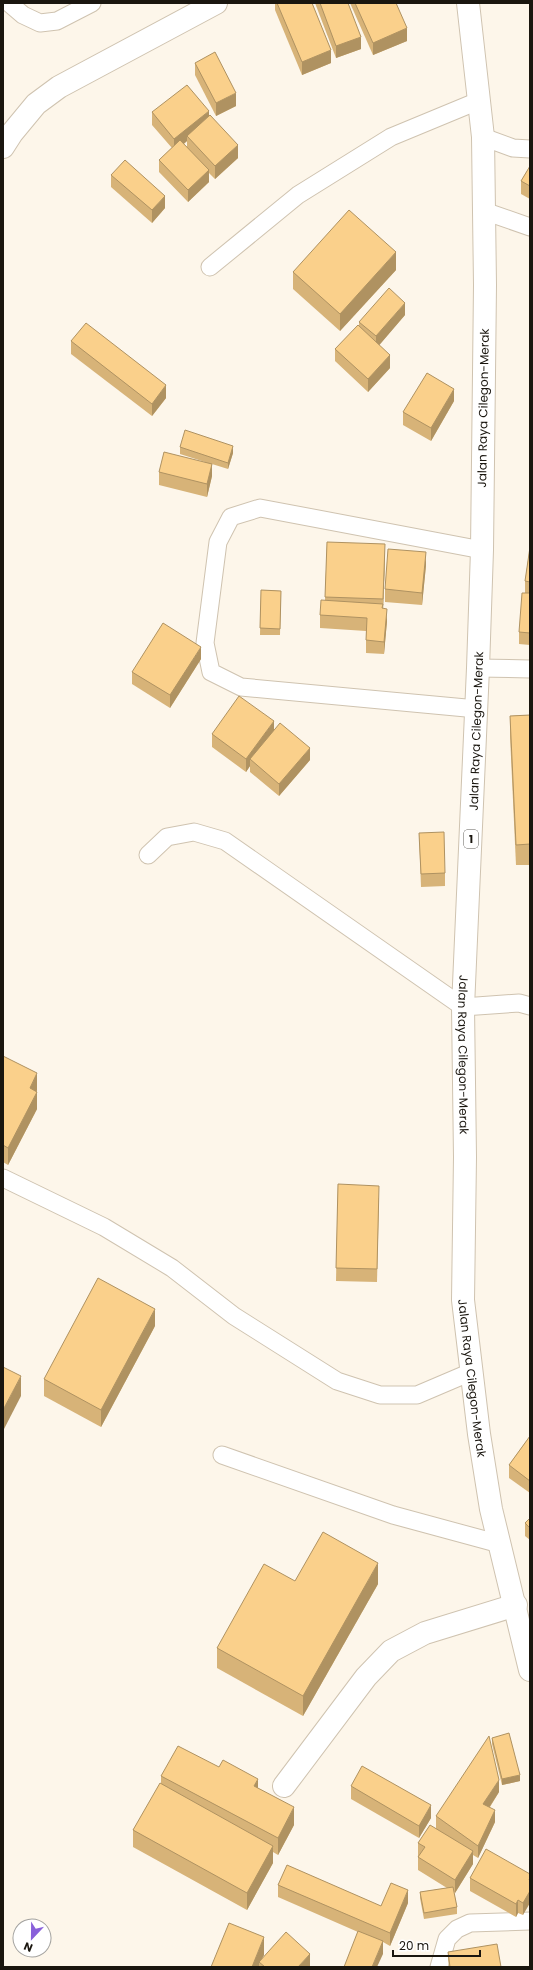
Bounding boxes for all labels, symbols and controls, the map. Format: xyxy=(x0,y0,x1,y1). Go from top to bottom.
street label: Jalan Raya Cilegon-Merak xyxy=(473,327,493,488)
street label: Jalan Raya Cilegon-Merak xyxy=(465,650,487,811)
road number: 1 xyxy=(464,830,478,848)
street label: Jalan Raya Cilegon-Merak xyxy=(454,975,473,1135)
street label: Jalan Raya Cilegon-Merak xyxy=(454,1298,491,1459)
north arrow xyxy=(12,1918,52,1958)
scale bar xyxy=(393,1932,480,1958)
text: 20 m xyxy=(399,1937,429,1954)
text: N xyxy=(21,1938,35,1956)

